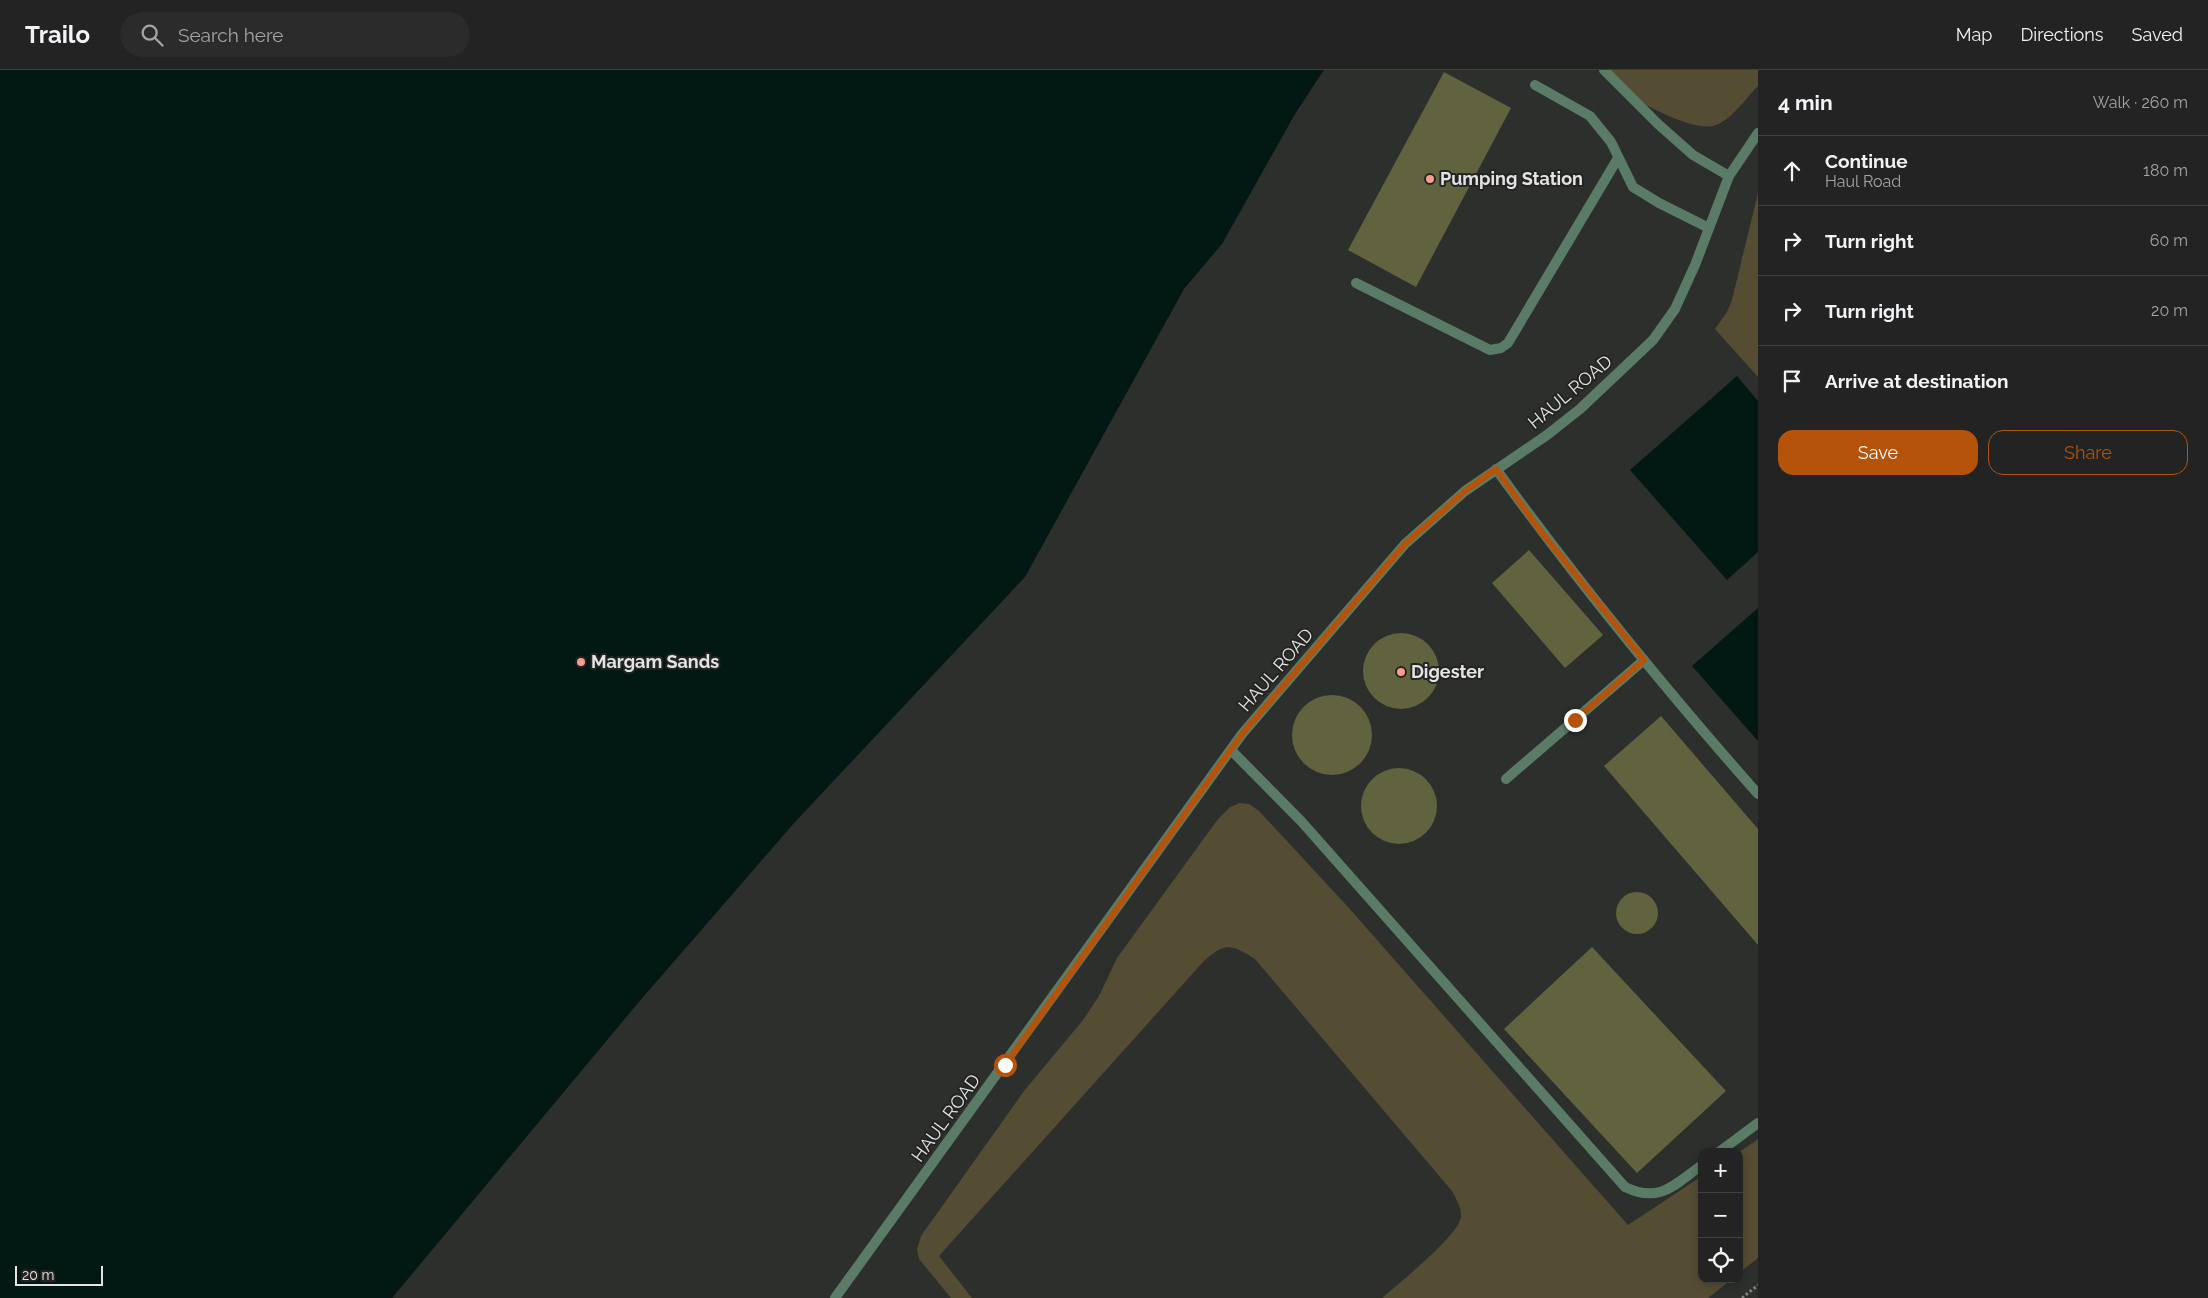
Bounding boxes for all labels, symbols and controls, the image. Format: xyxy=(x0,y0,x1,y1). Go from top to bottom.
search box xyxy=(120,12,470,57)
text: Trailo xyxy=(25,20,90,49)
icon: search xyxy=(138,21,166,49)
text: Search here xyxy=(178,24,283,46)
text: Map xyxy=(1956,24,1992,45)
text: Directions xyxy=(2020,24,2104,45)
text: Saved xyxy=(2132,24,2183,45)
text: 4 min xyxy=(1778,90,1833,115)
text: Walk · 260 m xyxy=(2093,93,2188,112)
text: Continue xyxy=(1825,150,1908,172)
icon: ahead xyxy=(1778,157,1806,185)
text: 180 m xyxy=(2143,161,2188,180)
place label: Pumping Station xyxy=(1440,168,1583,189)
text: Haul Road xyxy=(1825,172,1901,191)
marker: Pumping Station xyxy=(1424,173,1436,185)
icon: right xyxy=(1778,227,1806,255)
text: Turn right xyxy=(1825,230,1914,252)
text: 60 m xyxy=(2150,231,2188,250)
icon: right xyxy=(1778,297,1806,325)
text: Turn right xyxy=(1825,300,1914,322)
text: 20 m xyxy=(2151,301,2188,320)
street label: HAUL ROAD xyxy=(1524,350,1616,433)
icon: arrive xyxy=(1778,367,1806,395)
text: Arrive at destination xyxy=(1825,370,2009,392)
button: Save xyxy=(1778,430,1978,475)
button: Share xyxy=(1988,430,2188,475)
street label: HAUL ROAD xyxy=(1234,624,1317,715)
place label: Margam Sands xyxy=(591,651,719,672)
marker: Margam Sands xyxy=(575,656,587,668)
place label: Digester xyxy=(1411,661,1484,682)
marker: Digester xyxy=(1395,666,1407,678)
route end xyxy=(1564,709,1587,732)
route start xyxy=(994,1054,1017,1077)
street label: HAUL ROAD xyxy=(907,1070,984,1166)
map controls xyxy=(1698,1148,1743,1283)
button: + xyxy=(1698,1148,1743,1193)
button: − xyxy=(1698,1193,1743,1238)
button: locate xyxy=(1698,1238,1743,1283)
scale bar xyxy=(15,1263,102,1286)
text: 20 m xyxy=(22,1267,54,1283)

